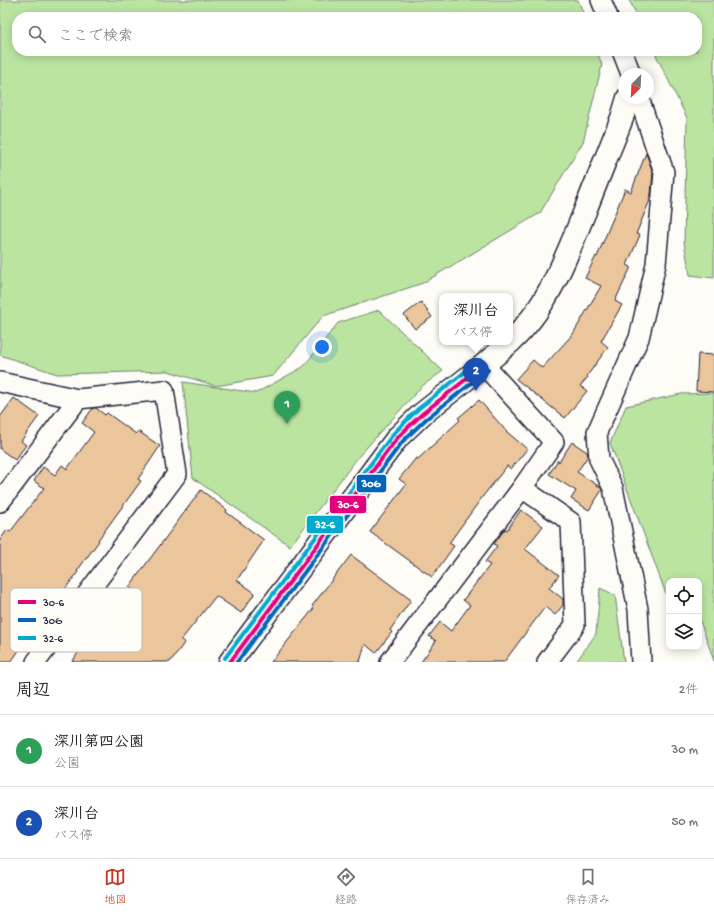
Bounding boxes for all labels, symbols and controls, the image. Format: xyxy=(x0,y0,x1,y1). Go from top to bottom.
search box xyxy=(12,12,702,56)
icon: search xyxy=(26,23,48,45)
text: ここで検索 xyxy=(58,28,133,46)
north arrow xyxy=(618,68,654,104)
popup xyxy=(439,293,513,345)
text: 深川台 xyxy=(453,303,499,321)
text: バス停 xyxy=(453,326,493,341)
your location xyxy=(312,337,332,357)
pin: 2 xyxy=(463,358,489,391)
pin: 1 xyxy=(274,391,300,424)
line badge: 30G xyxy=(356,474,387,493)
text: 30G xyxy=(361,479,382,491)
line badge: 30-6 xyxy=(329,495,367,514)
text: 30-6 xyxy=(337,500,359,512)
line badge: 32-6 xyxy=(306,515,344,534)
text: 32-6 xyxy=(314,520,335,532)
map controls xyxy=(666,578,702,650)
button: locate xyxy=(666,578,702,614)
legend xyxy=(10,588,142,652)
text: 30-6 xyxy=(42,598,64,610)
button: layers xyxy=(666,614,702,650)
text: 30G xyxy=(42,616,63,628)
text: 32-6 xyxy=(42,634,64,646)
text: 周辺 xyxy=(16,682,50,702)
text: 2件 xyxy=(679,683,698,698)
text: 深川第四公園 xyxy=(54,734,144,752)
text: 1 xyxy=(26,743,32,758)
text: 30 m xyxy=(672,743,698,758)
text: 公園 xyxy=(54,757,80,772)
text: 深川台 xyxy=(54,806,99,824)
text: 2 xyxy=(26,815,32,830)
text: 50 m xyxy=(671,815,698,830)
text: バス停 xyxy=(54,829,93,844)
tab: 地図 xyxy=(104,866,126,907)
tab: 経路 xyxy=(335,866,357,907)
tab: 保存済み xyxy=(566,866,610,907)

